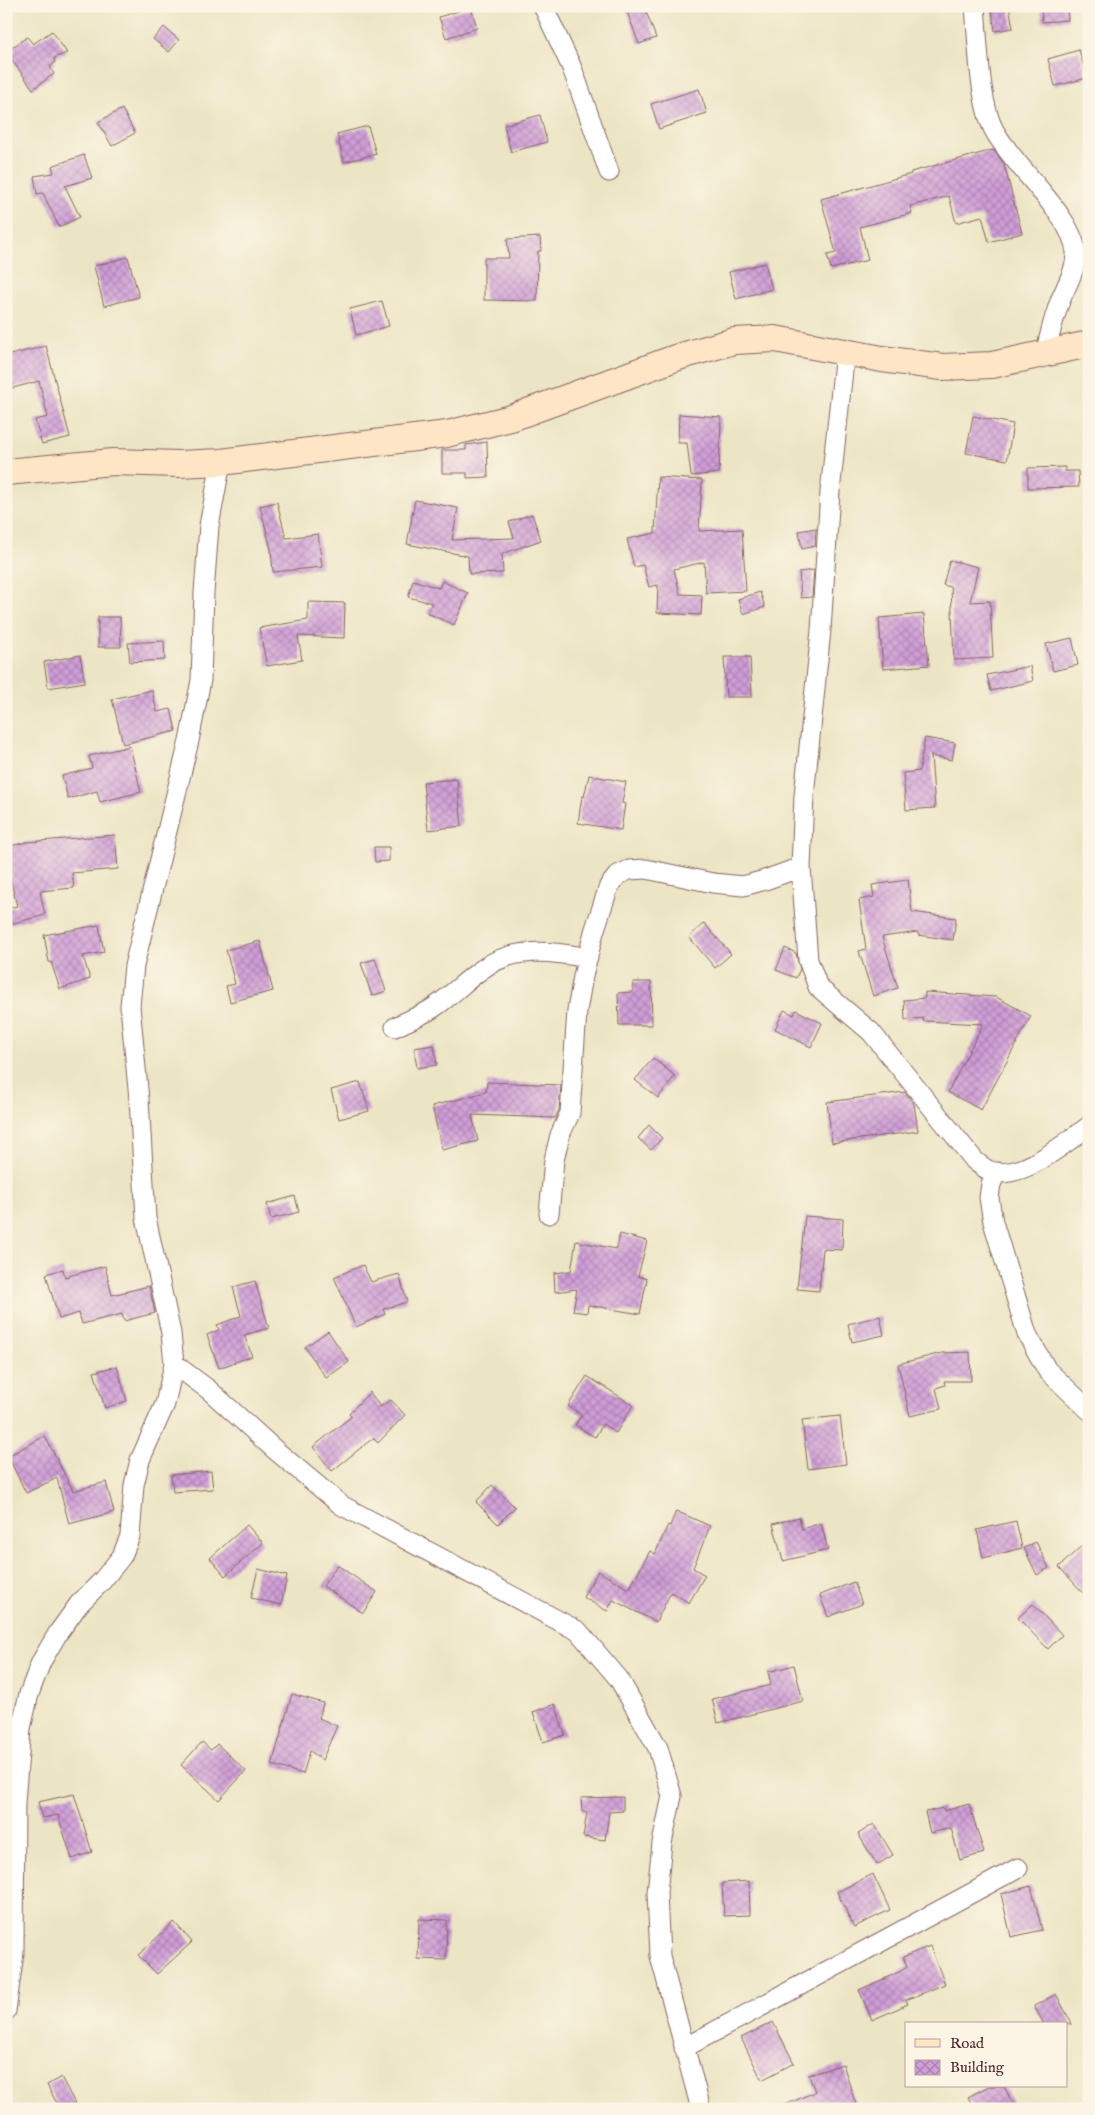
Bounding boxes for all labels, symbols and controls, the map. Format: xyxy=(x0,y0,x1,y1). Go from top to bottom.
legend xyxy=(905,2022,1068,2088)
text: Road xyxy=(950,2034,985,2053)
text: Building xyxy=(950,2058,1005,2077)

